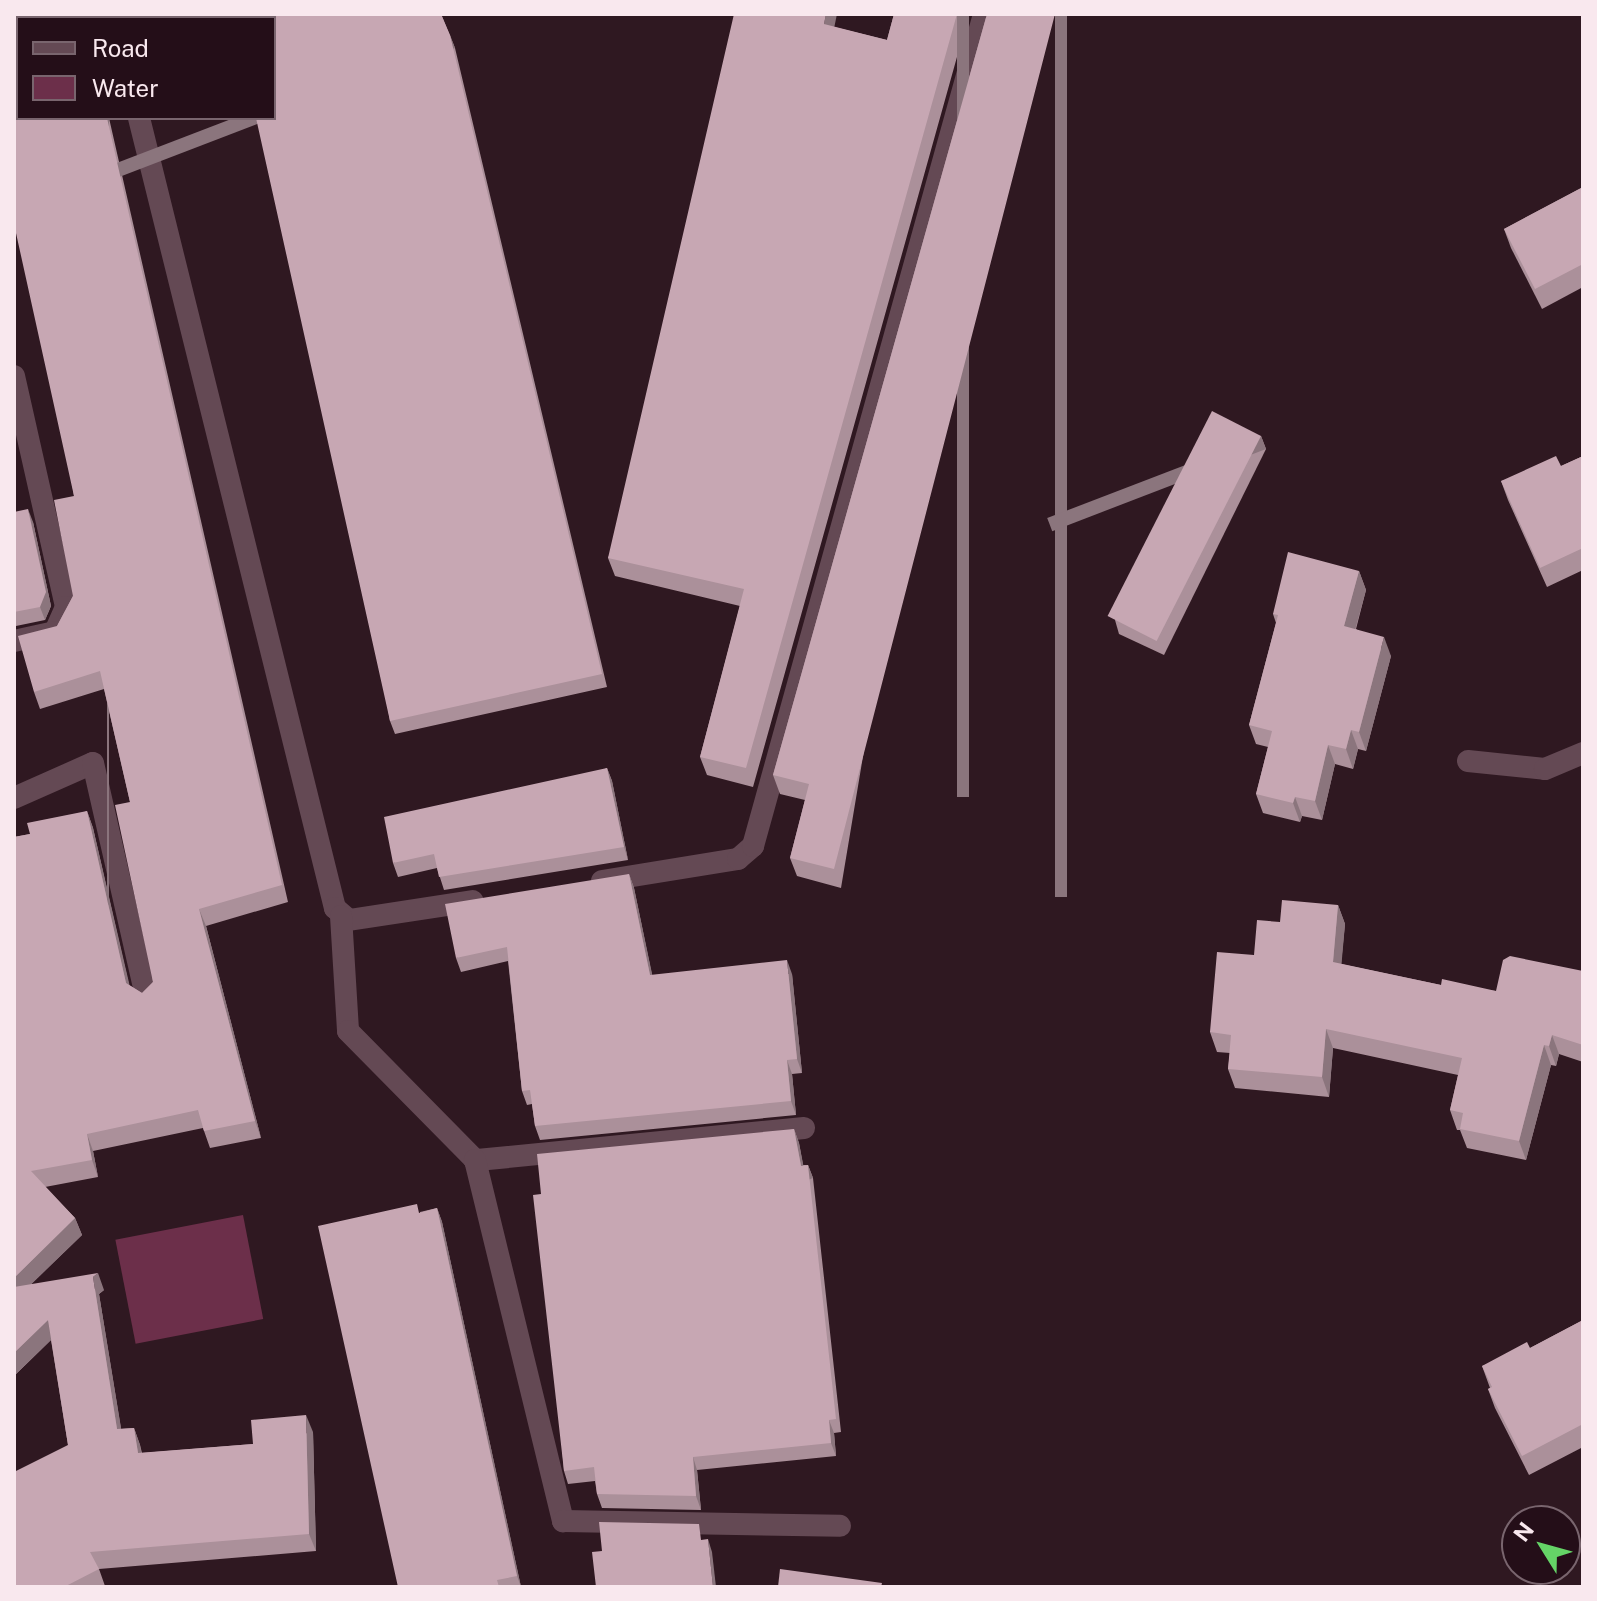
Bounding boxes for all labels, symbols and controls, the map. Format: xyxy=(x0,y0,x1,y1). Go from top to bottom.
legend xyxy=(16,16,276,120)
text: Road xyxy=(92,34,149,62)
text: Water xyxy=(92,74,159,102)
north arrow xyxy=(1501,1505,1581,1585)
text: N xyxy=(1508,1517,1539,1546)

